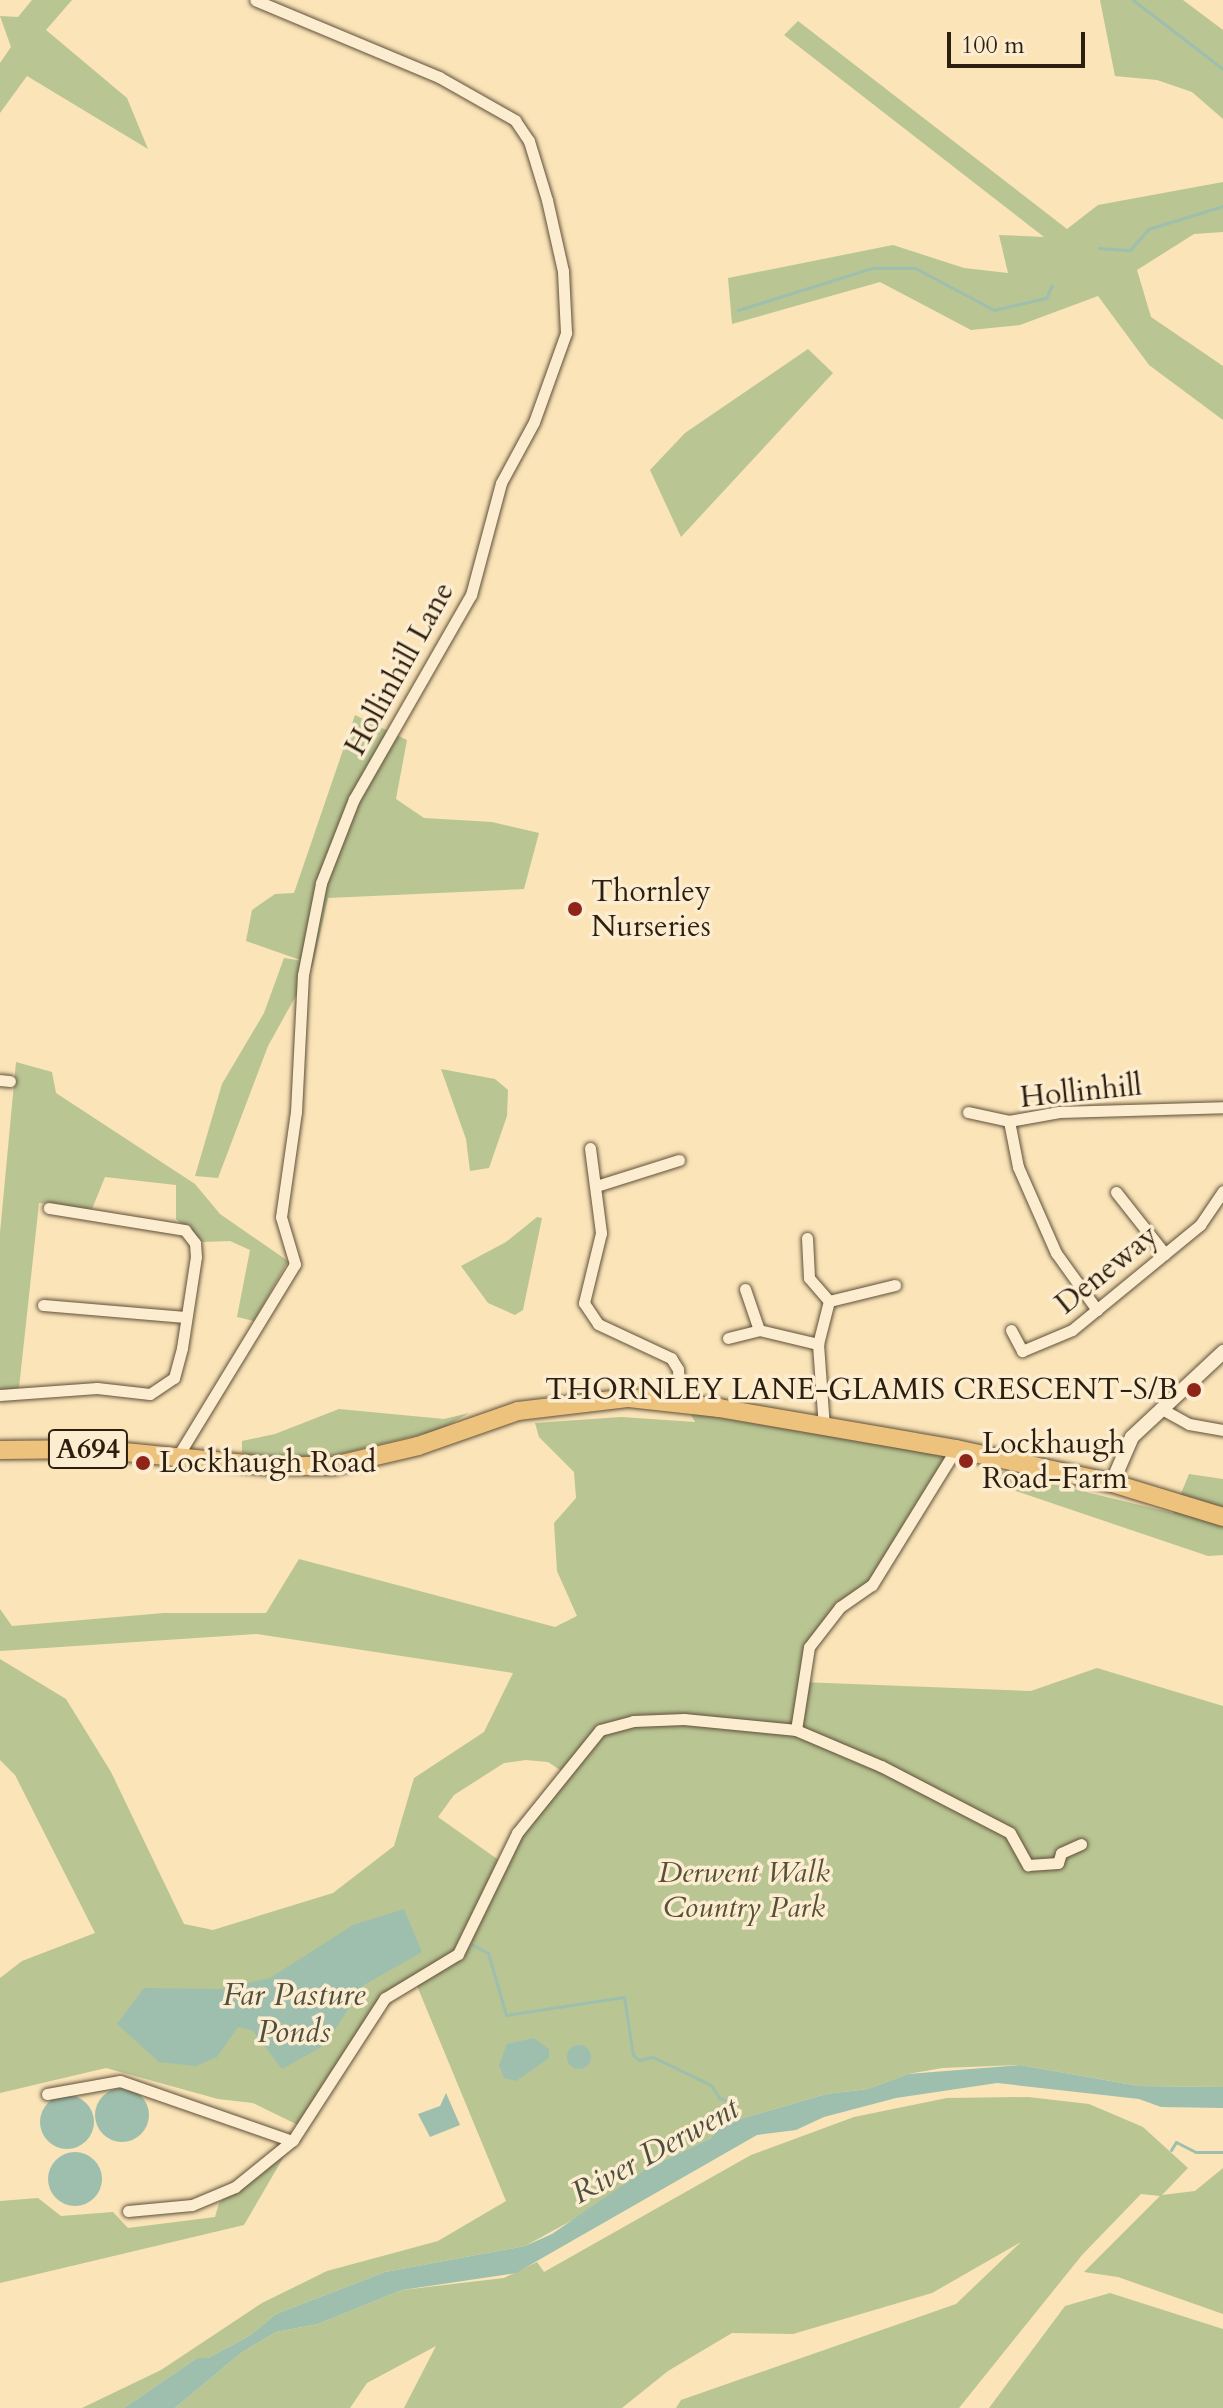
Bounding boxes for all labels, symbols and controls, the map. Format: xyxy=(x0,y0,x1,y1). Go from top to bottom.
scale bar xyxy=(951,16,1089,66)
text: 100 m xyxy=(961,29,1025,62)
street label: Hollinhill Lane xyxy=(338,576,462,762)
place label: Thornley Nurseries xyxy=(591,874,711,944)
marker: Thornley Nurseries xyxy=(566,900,584,918)
street label: Hollinhill xyxy=(1018,1068,1144,1116)
street label: Deneway xyxy=(1048,1218,1166,1322)
place label: THORNLEY LANE-GLAMIS CRESCENT-S/B xyxy=(545,1372,1178,1408)
marker: THORNLEY LANE-GLAMIS CRESCENT-S/B xyxy=(1185,1381,1203,1399)
road number: A694 xyxy=(46,1425,130,1473)
place label: Lockhaugh Road-Farm xyxy=(982,1426,1128,1496)
place label: Lockhaugh Road xyxy=(159,1445,376,1481)
marker: Lockhaugh Road-Farm xyxy=(957,1452,975,1470)
marker: Lockhaugh Road xyxy=(134,1454,152,1472)
park label: Derwent Walk Country Park xyxy=(658,1855,830,1926)
water label: Far Pasture Ponds xyxy=(223,1977,365,2052)
water label: River Derwent xyxy=(565,2089,745,2213)

